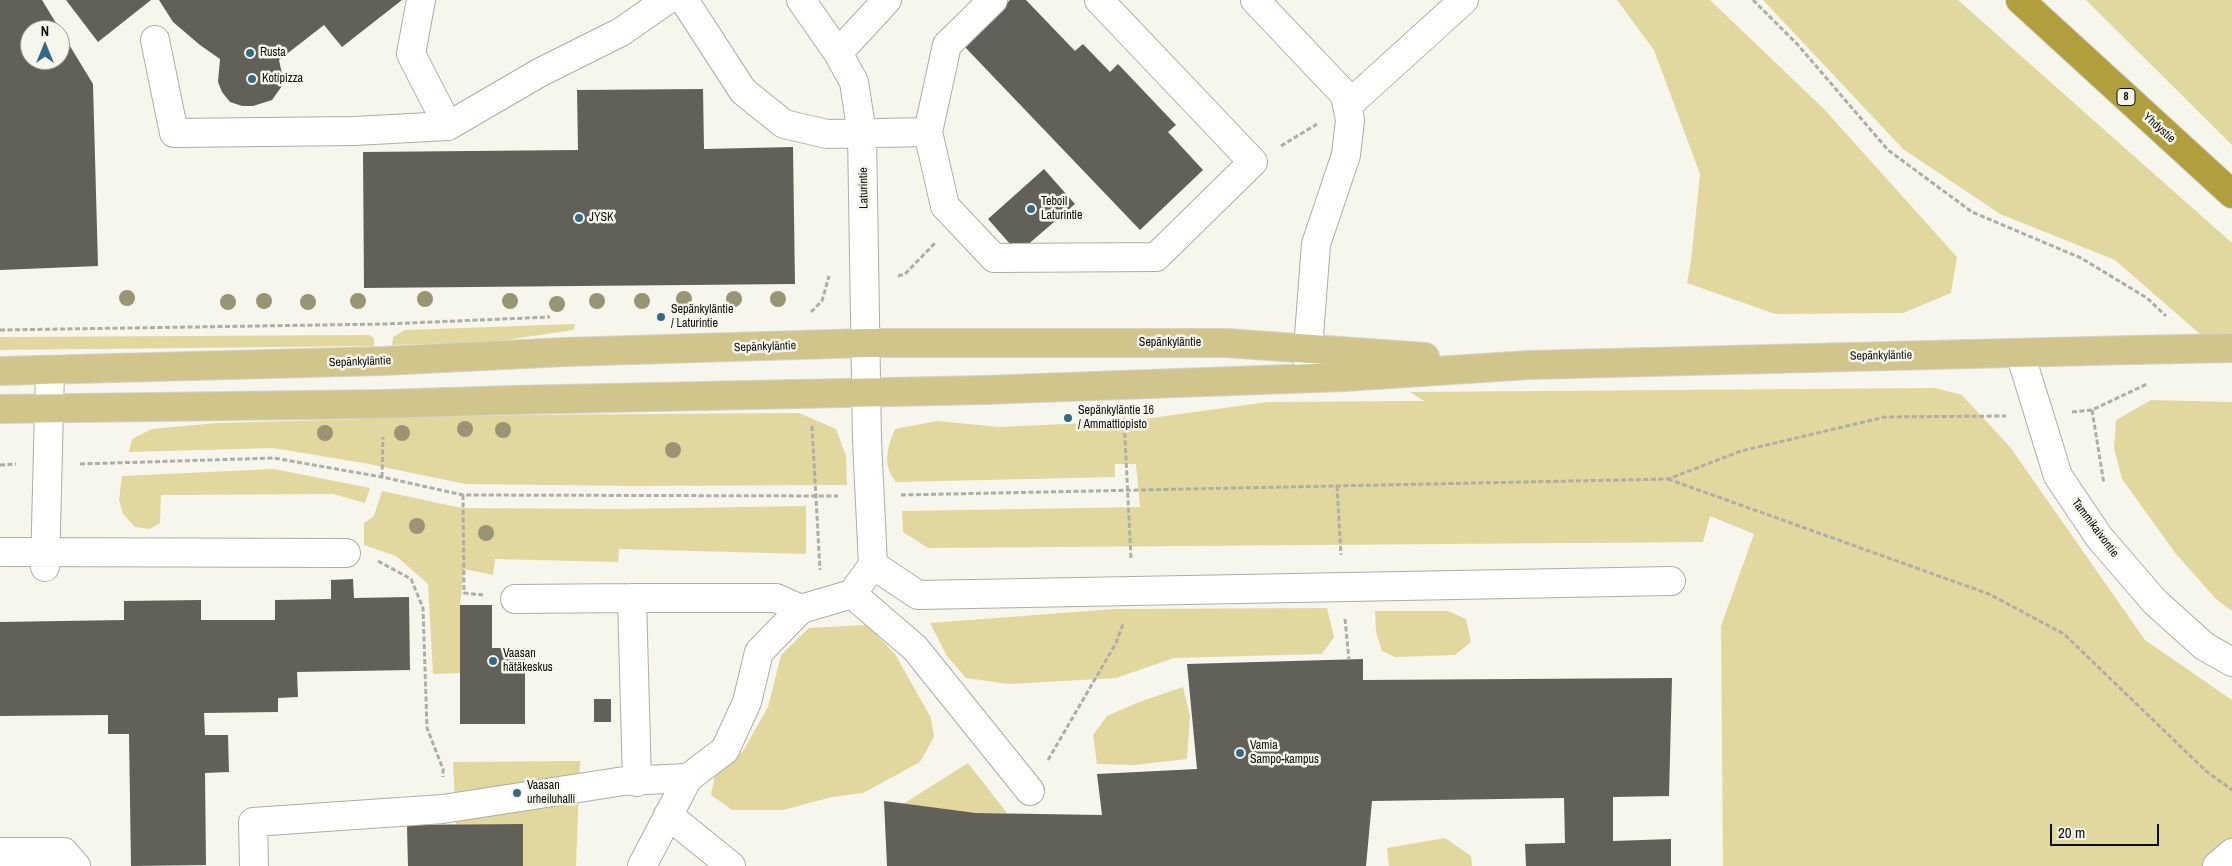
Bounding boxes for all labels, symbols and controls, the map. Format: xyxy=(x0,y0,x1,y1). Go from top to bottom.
north arrow xyxy=(20,20,70,70)
text: N xyxy=(41,22,49,40)
place label: Rusta xyxy=(260,46,286,60)
marker: Rusta xyxy=(244,47,256,59)
place label: Kotipizza xyxy=(262,72,303,86)
marker: Kotipizza xyxy=(246,73,258,85)
road number: 8 xyxy=(2117,88,2135,105)
street label: Yhdystie xyxy=(2140,110,2178,146)
street label: Laturintie xyxy=(856,167,872,209)
place label: Teboil Laturintie xyxy=(1041,195,1083,223)
marker: Teboil Laturintie xyxy=(1025,203,1037,215)
place label: JYSK xyxy=(589,211,614,225)
marker: JYSK xyxy=(573,212,585,224)
place label: Sepänkyläntie / Laturintie xyxy=(671,303,733,331)
marker: Sepänkyläntie / Laturintie xyxy=(655,311,667,323)
street label: Sepänkyläntie xyxy=(1139,336,1201,350)
street label: Sepänkyläntie xyxy=(734,339,796,355)
street label: Sepänkyläntie xyxy=(1850,348,1912,364)
street label: Sepänkyläntie xyxy=(329,354,391,370)
place label: Sepänkyläntie 16 / Ammattiopisto xyxy=(1078,404,1154,432)
marker: Sepänkyläntie 16 / Ammattiopisto xyxy=(1062,412,1074,424)
street label: Tammikaivontie xyxy=(2068,496,2122,560)
place label: Vaasan hätäkeskus xyxy=(503,647,553,675)
marker: Vaasan hätäkeskus xyxy=(487,655,499,667)
place label: Vamia Sampo-kampus xyxy=(1250,739,1319,767)
marker: Vamia Sampo-kampus xyxy=(1234,747,1246,759)
place label: Vaasan urheiluhalli xyxy=(527,779,575,807)
marker: Vaasan urheiluhalli xyxy=(511,787,523,799)
scale bar xyxy=(2052,814,2161,846)
text: 20 m xyxy=(2058,822,2085,843)

